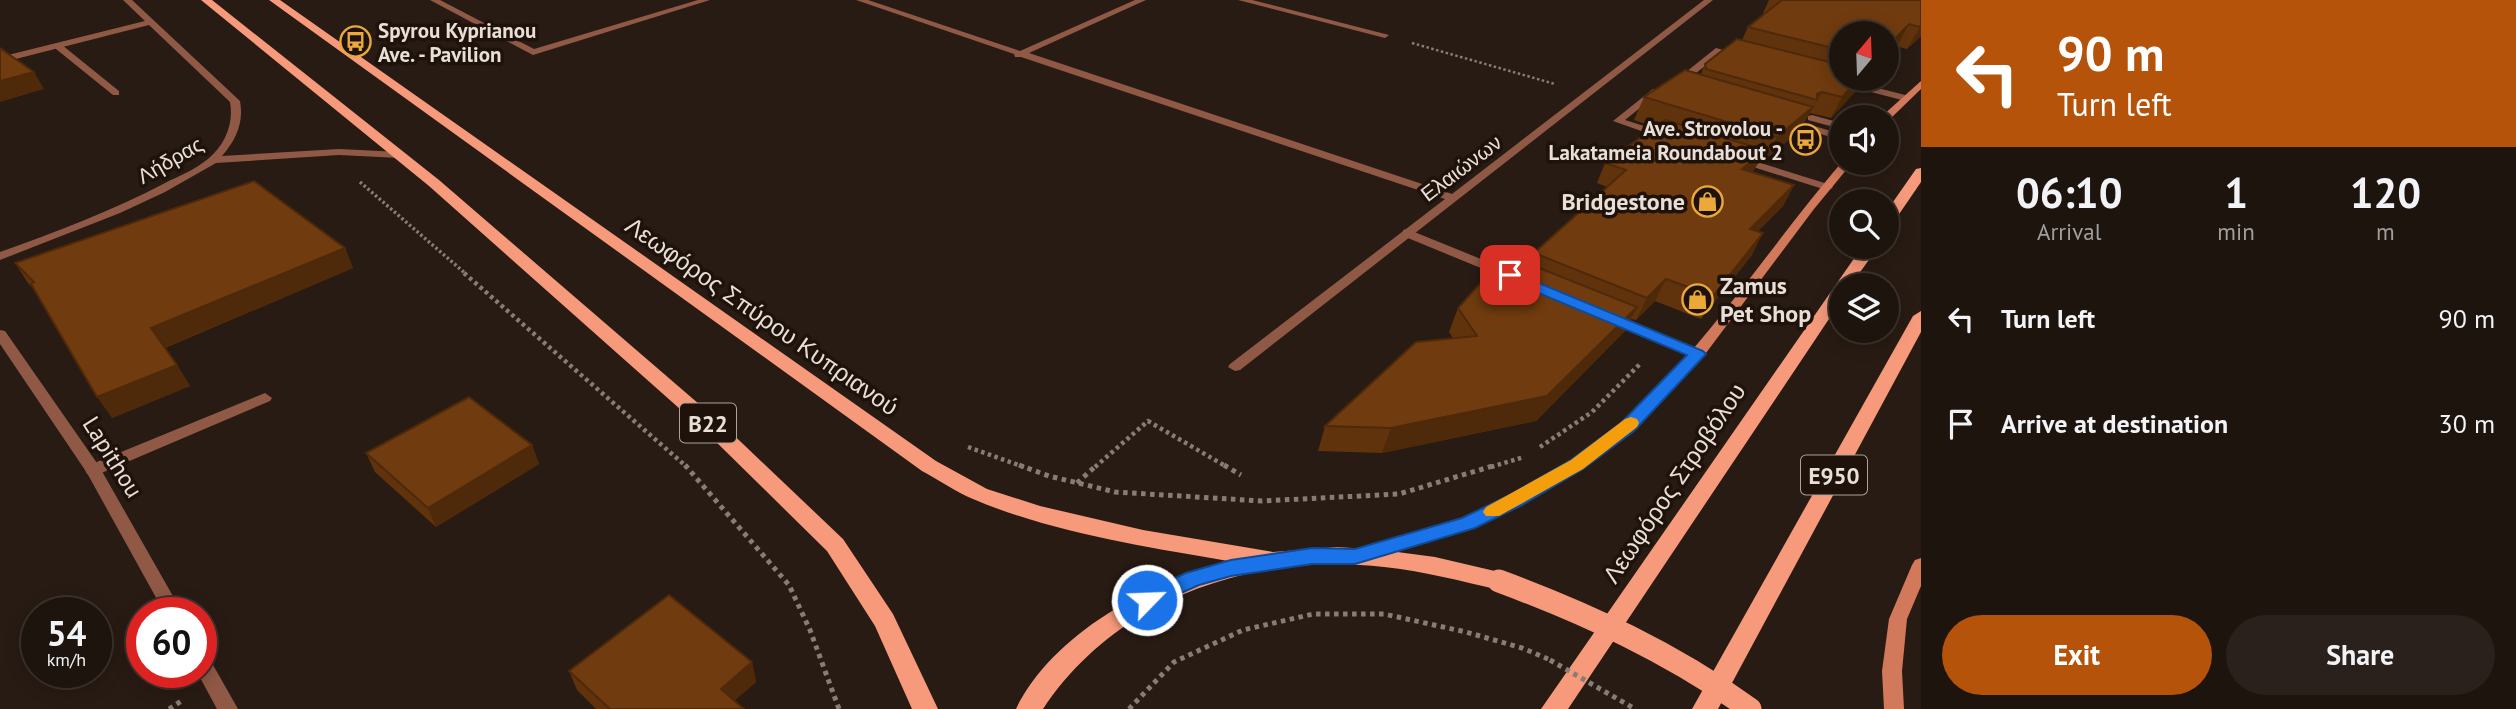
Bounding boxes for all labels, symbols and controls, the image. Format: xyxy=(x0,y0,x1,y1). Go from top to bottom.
place label: Spyrou Kyprianou Ave. - Pavilion xyxy=(378,17,536,68)
north arrow xyxy=(1829,21,1899,91)
map controls xyxy=(1829,21,1899,343)
text: 90 m xyxy=(2057,21,2164,85)
bus stop icon: Spyrou Kyprianou Ave. - Pavilion xyxy=(338,25,372,59)
icon: left xyxy=(1942,28,2033,119)
text: Turn left xyxy=(2057,83,2172,125)
button: sound xyxy=(1829,105,1899,175)
place label: Ave. Strovolou - Lakatameia Roundabout 2 xyxy=(1549,115,1783,166)
bus stop icon: Ave. Strovolou - Lakatameia Roundabout 2 xyxy=(1789,123,1823,157)
street label: Ελαιώνων xyxy=(1415,129,1507,207)
street label: Λήδρας xyxy=(132,130,208,190)
text: 06:10 xyxy=(2016,165,2122,220)
text: 1 xyxy=(2224,165,2248,220)
text: 120 xyxy=(2350,165,2421,220)
shop icon: Bridgestone xyxy=(1691,184,1725,218)
place label: Bridgestone xyxy=(1561,186,1685,217)
button: search xyxy=(1829,189,1899,259)
street label: Λεωφόρος Σπύρου Κυπριανού xyxy=(620,210,904,422)
text: Arrival xyxy=(2037,217,2101,246)
text: min xyxy=(2217,217,2255,246)
text: m xyxy=(2376,217,2395,246)
pin xyxy=(1480,245,1540,305)
icon: arrive xyxy=(1491,256,1529,294)
place label: Zamus Pet Shop xyxy=(1720,270,1811,329)
button: layers xyxy=(1829,273,1899,343)
shop icon: Zamus Pet Shop xyxy=(1680,282,1714,316)
icon: left xyxy=(1942,300,1980,338)
text: Turn left xyxy=(2001,302,2095,335)
text: 90 m xyxy=(2439,302,2495,335)
street label: Λεωφόρος Στροβόλου xyxy=(1596,377,1752,589)
road number: B22 xyxy=(680,404,736,442)
icon: arrive xyxy=(1942,405,1980,443)
text: Arrive at destination xyxy=(2001,407,2228,440)
text: 30 m xyxy=(2439,407,2495,440)
street label: Lapithou xyxy=(76,410,150,504)
road number: E950 xyxy=(1801,456,1867,495)
position arrow xyxy=(1110,563,1184,637)
speed limit sign: 60 xyxy=(126,597,217,688)
text: 54 xyxy=(47,610,86,656)
button: Exit xyxy=(1942,615,2212,695)
button: Share xyxy=(2226,615,2495,695)
text: km/h xyxy=(47,648,86,671)

